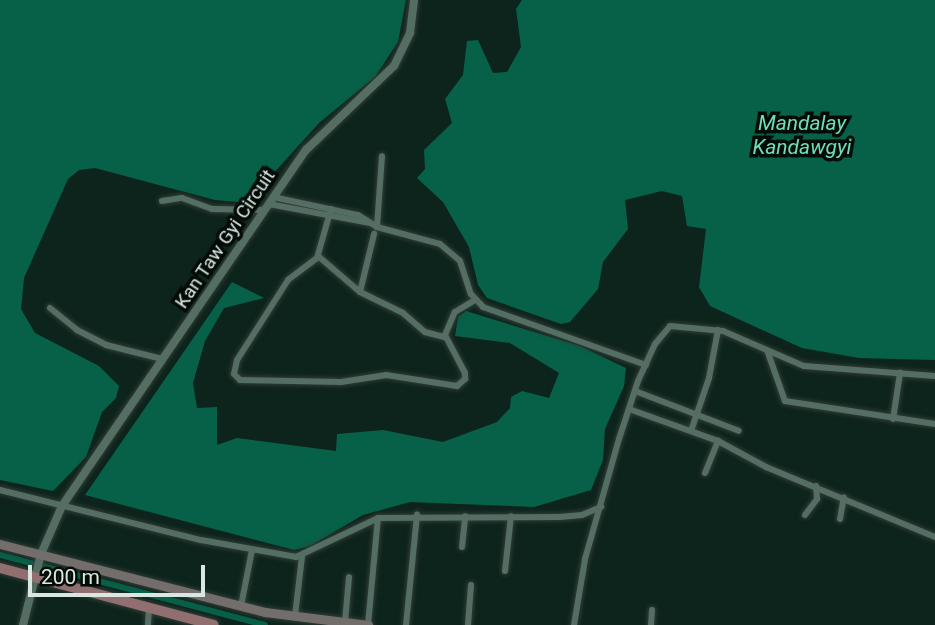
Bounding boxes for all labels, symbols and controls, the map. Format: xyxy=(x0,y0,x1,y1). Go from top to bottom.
water label: Mandalay Kandawgyi xyxy=(752,110,852,160)
street label: Kan Taw Gyi Circuit xyxy=(170,165,280,313)
scale bar xyxy=(32,552,208,596)
text: 200 m xyxy=(41,565,100,589)

